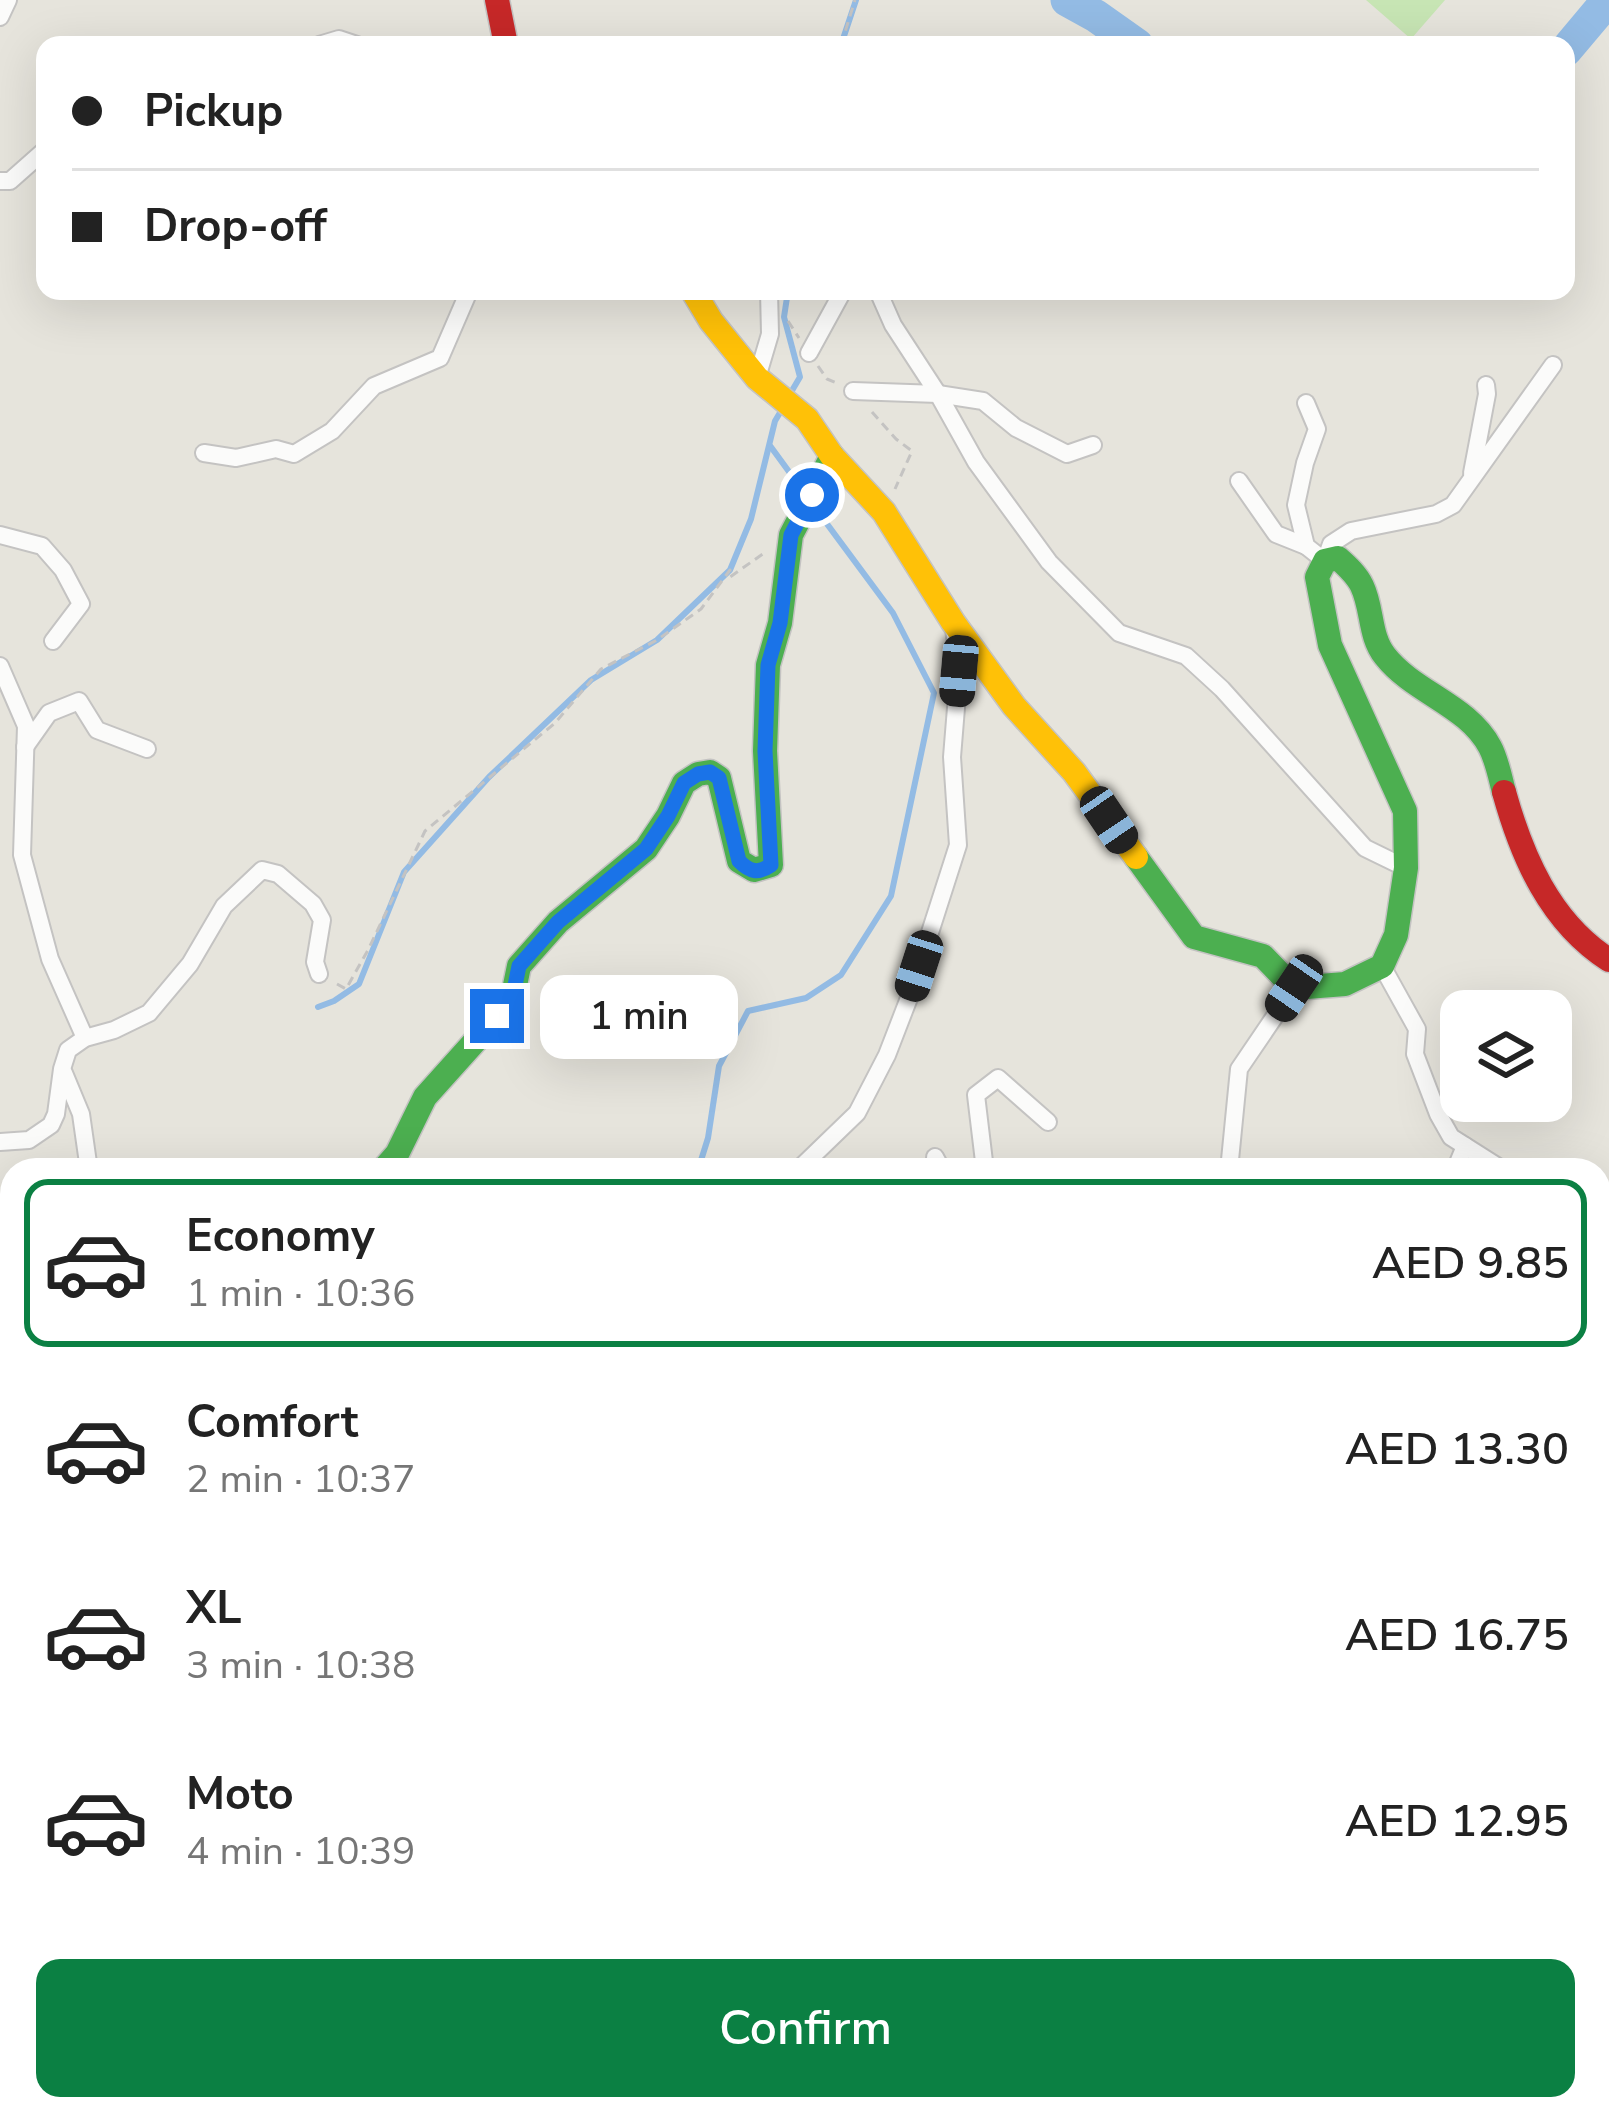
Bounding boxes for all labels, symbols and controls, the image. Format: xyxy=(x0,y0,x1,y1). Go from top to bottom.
text: Pickup xyxy=(144,81,283,142)
text: Drop-off xyxy=(144,196,327,257)
route start xyxy=(785,468,839,522)
car xyxy=(938,634,980,708)
car xyxy=(1074,780,1144,860)
car xyxy=(891,926,947,1006)
car xyxy=(1259,948,1329,1028)
callout: 1 min xyxy=(539,974,737,1058)
route end xyxy=(470,989,524,1043)
text: 1 min xyxy=(589,990,689,1043)
map controls xyxy=(1440,990,1572,1122)
button: layers xyxy=(1440,990,1572,1122)
text: Economy xyxy=(186,1206,375,1267)
icon: car xyxy=(42,1209,150,1317)
text: AED 9.85 xyxy=(1372,1233,1569,1294)
text: 1 min · 10:36 xyxy=(186,1267,415,1320)
text: Comfort xyxy=(186,1392,358,1453)
icon: car xyxy=(42,1395,150,1503)
text: AED 13.30 xyxy=(1345,1419,1569,1480)
text: 2 min · 10:37 xyxy=(186,1453,415,1506)
text: XL xyxy=(186,1578,242,1639)
icon: car xyxy=(42,1581,150,1689)
text: AED 16.75 xyxy=(1345,1605,1569,1666)
text: 3 min · 10:38 xyxy=(186,1639,415,1692)
text: Moto xyxy=(186,1764,294,1825)
icon: car xyxy=(42,1767,150,1875)
text: AED 12.95 xyxy=(1345,1791,1569,1852)
text: 4 min · 10:39 xyxy=(186,1825,415,1878)
button: Confirm xyxy=(36,1959,1575,2097)

